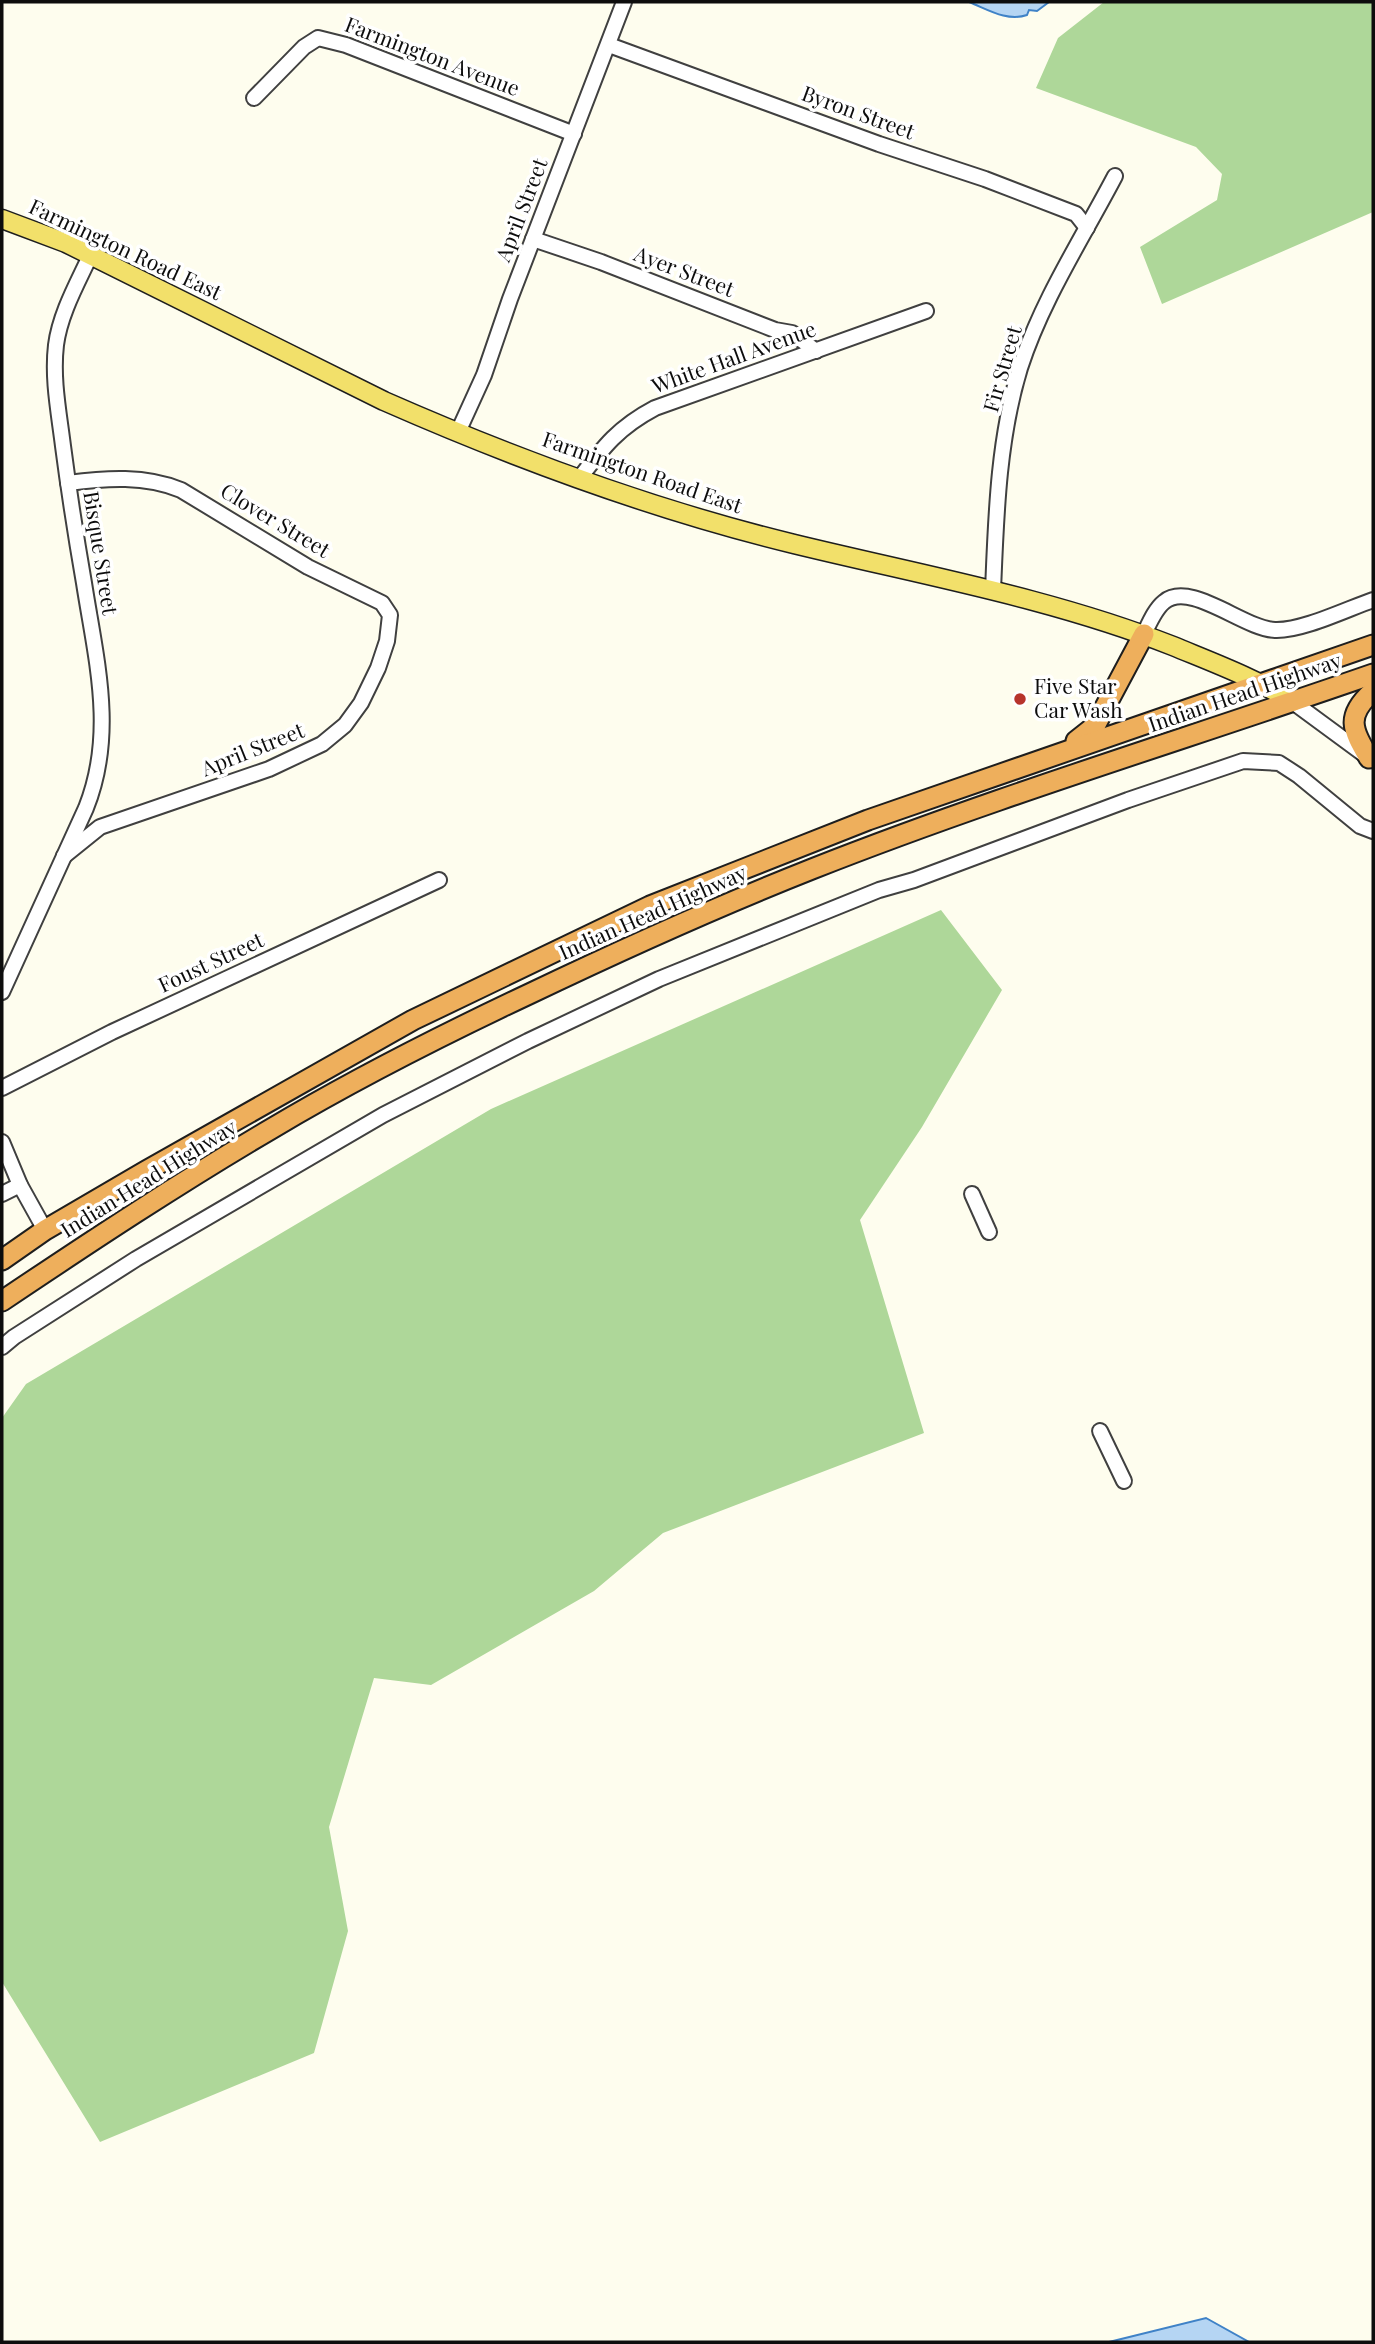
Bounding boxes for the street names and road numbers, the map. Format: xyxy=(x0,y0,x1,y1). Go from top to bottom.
street label: Farmington Avenue xyxy=(341,9,524,101)
street label: Byron Street xyxy=(798,78,919,145)
street label: April Street xyxy=(487,153,553,266)
street label: Farmington Road East xyxy=(25,191,227,305)
street label: Ayer Street xyxy=(630,238,739,302)
street label: White Hall Avenue xyxy=(646,313,819,399)
street label: Fir Street xyxy=(975,321,1027,415)
street label: Farmington Road East xyxy=(539,424,747,519)
street label: Clover Street xyxy=(216,476,336,563)
street label: Bisque Street xyxy=(78,489,126,617)
street label: Indian Head Highway xyxy=(1144,645,1345,737)
street label: April Street xyxy=(196,715,308,782)
street label: Indian Head Highway xyxy=(554,857,751,965)
street label: Foust Street xyxy=(153,924,268,998)
street label: Indian Head Highway xyxy=(55,1112,242,1243)

